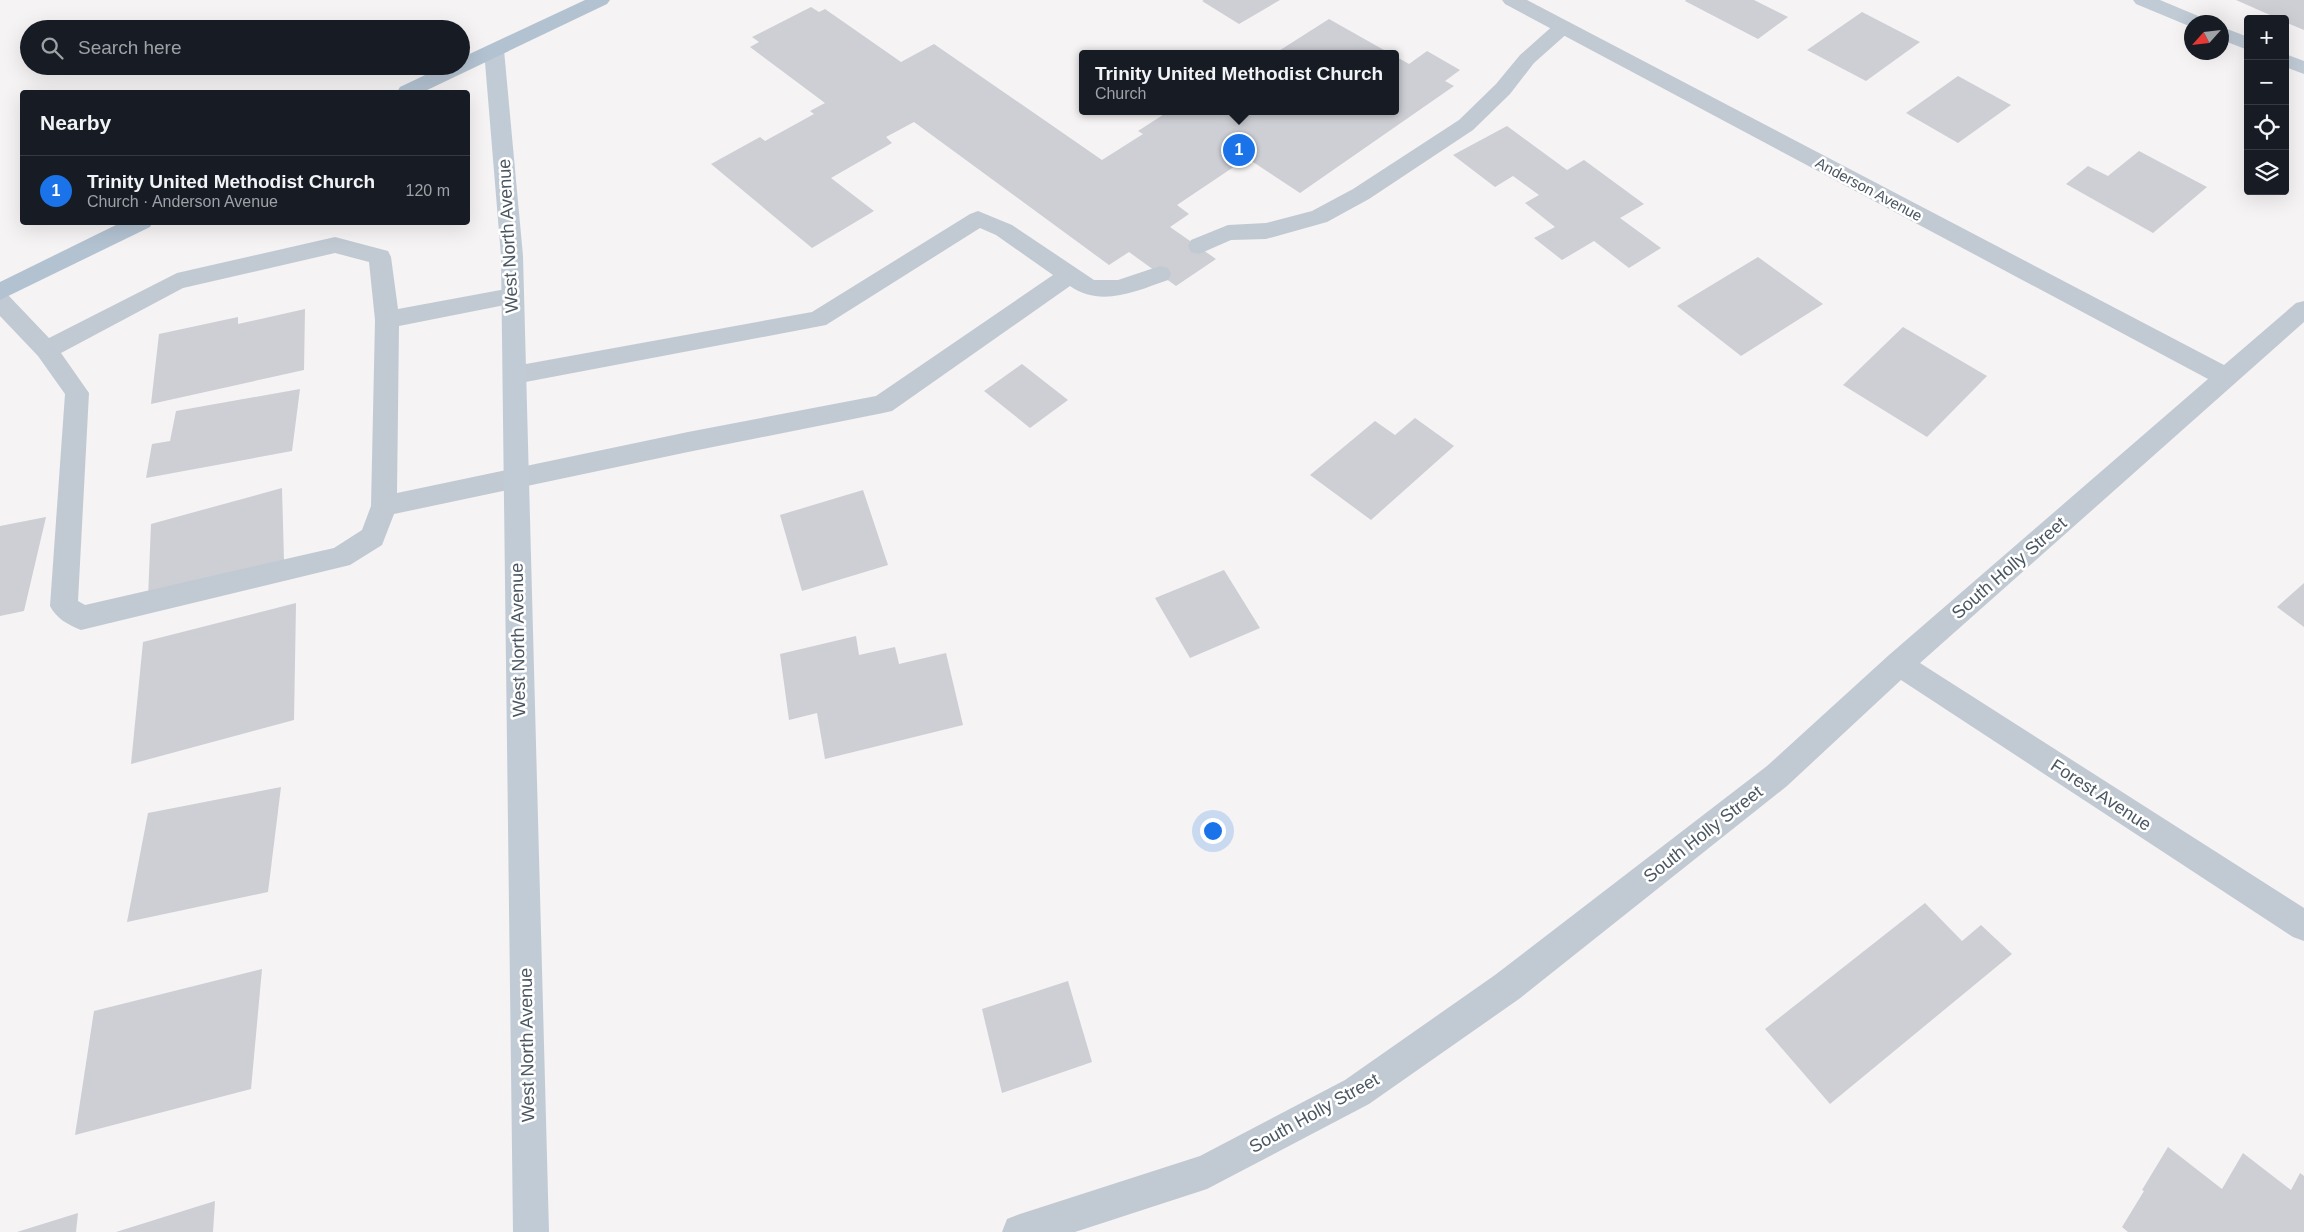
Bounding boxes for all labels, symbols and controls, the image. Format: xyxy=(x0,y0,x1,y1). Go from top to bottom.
north arrow xyxy=(2184,15,2229,60)
map controls xyxy=(2244,15,2289,195)
button: + xyxy=(2244,15,2289,60)
search box xyxy=(20,20,470,75)
icon: search xyxy=(38,34,66,62)
text: Search here xyxy=(78,37,182,58)
popup xyxy=(1079,50,1399,115)
button: − xyxy=(2244,60,2289,105)
text: Trinity United Methodist Church xyxy=(1095,63,1383,84)
text: Church xyxy=(1095,85,1146,102)
button: locate xyxy=(2244,105,2289,150)
text: Nearby xyxy=(40,111,111,134)
pin: 1 xyxy=(1223,131,1255,169)
button: layers xyxy=(2244,150,2289,195)
street label: Anderson Avenue xyxy=(1813,154,1925,224)
street label: West North Avenue xyxy=(494,158,522,314)
text: Trinity United Methodist Church xyxy=(87,171,375,192)
text: 1 xyxy=(52,182,60,199)
text: 120 m xyxy=(406,182,450,199)
text: Church · Anderson Avenue xyxy=(87,193,278,210)
street label: South Holly Street xyxy=(1948,513,2070,623)
street label: West North Avenue xyxy=(507,563,529,717)
street label: Forest Avenue xyxy=(2047,755,2155,835)
street label: South Holly Street xyxy=(1640,781,1766,887)
your location xyxy=(1200,818,1226,844)
street label: West North Avenue xyxy=(516,968,538,1122)
street label: South Holly Street xyxy=(1246,1069,1382,1157)

